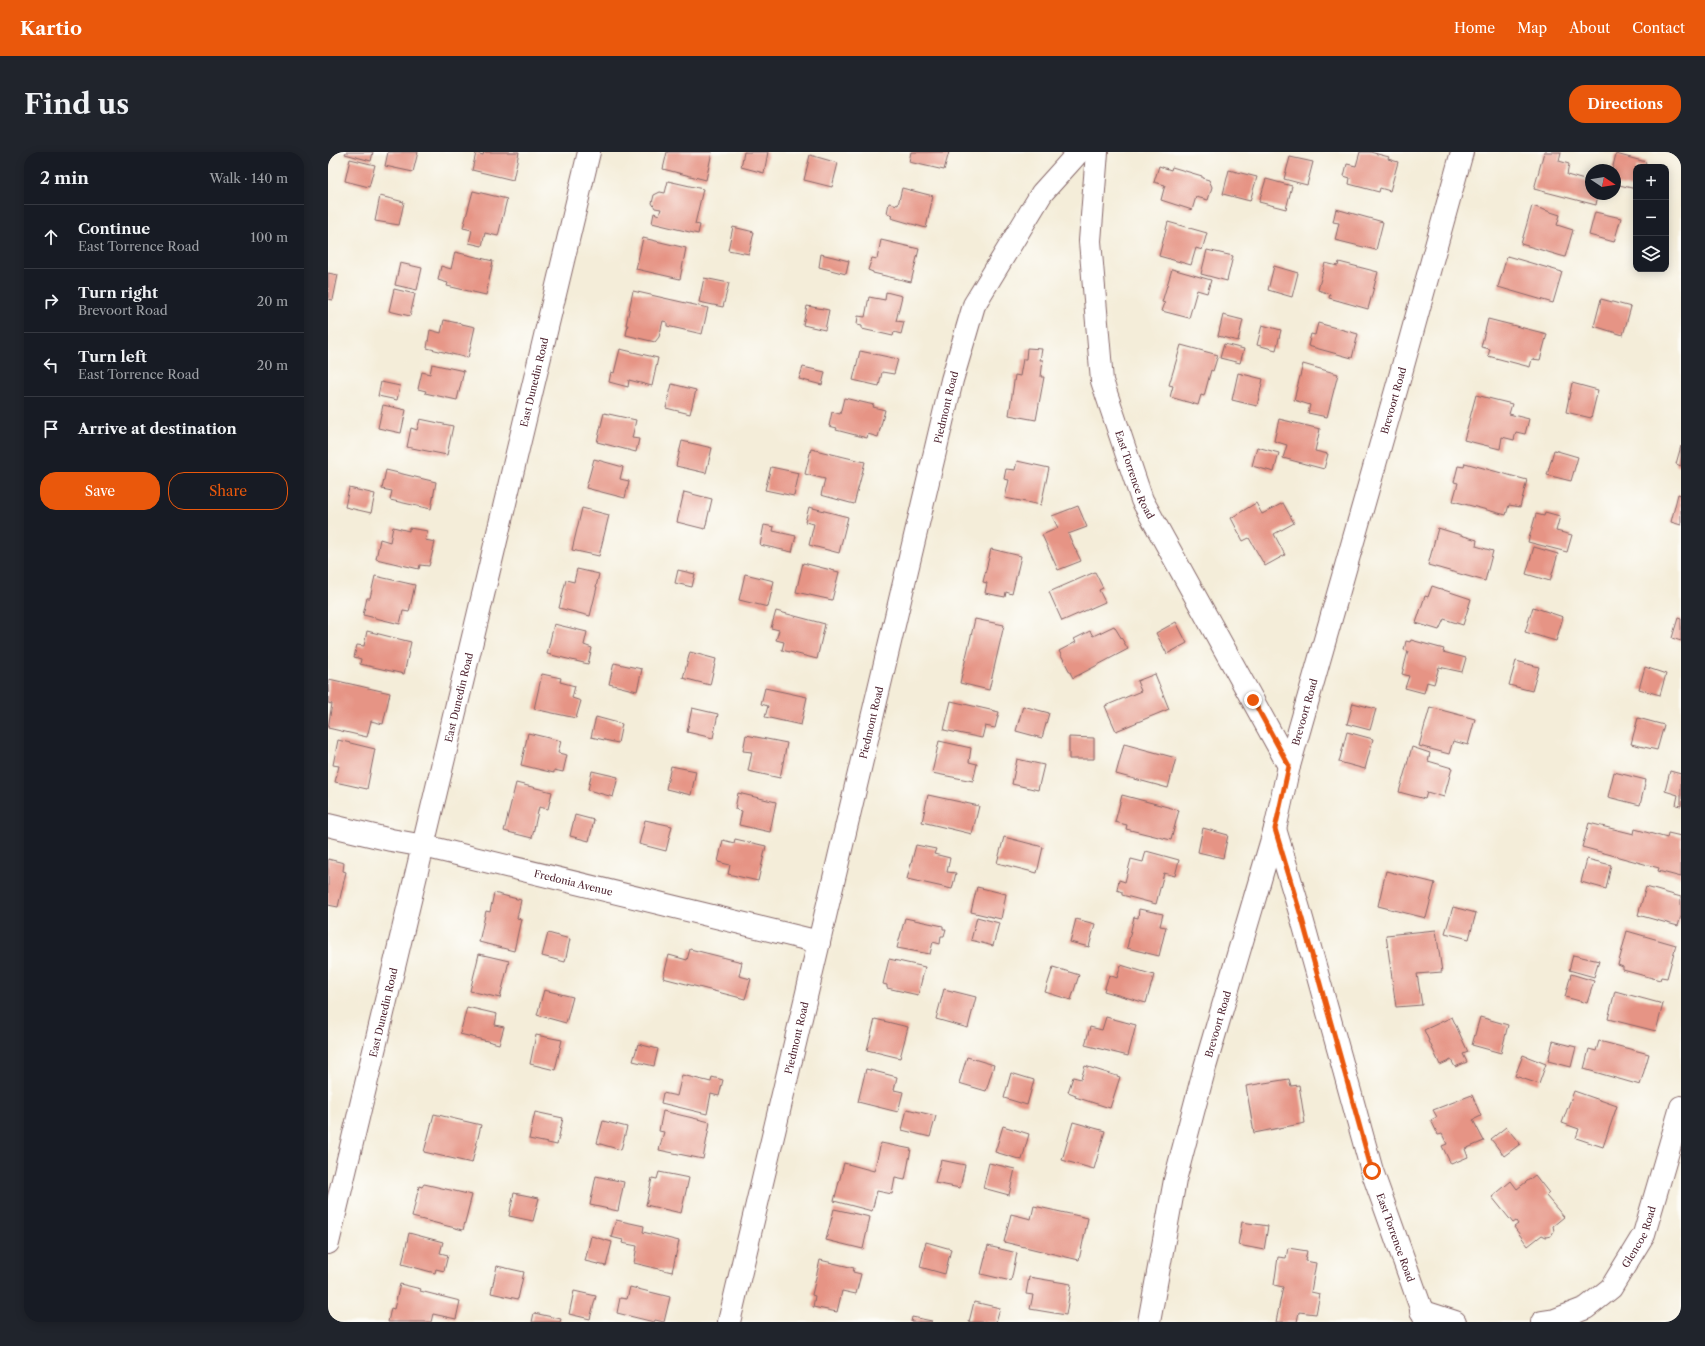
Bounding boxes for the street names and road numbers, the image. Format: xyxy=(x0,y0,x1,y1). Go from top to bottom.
street label: East Dunedin Road xyxy=(517,336,551,428)
street label: Brevoort Road xyxy=(1377,365,1409,435)
street label: Piedmont Road xyxy=(931,370,961,445)
street label: East Torrence Road xyxy=(1113,429,1158,521)
street label: East Dunedin Road xyxy=(442,651,476,744)
street label: Brevoort Road xyxy=(1289,677,1320,747)
street label: Piedmont Road xyxy=(856,685,886,760)
street label: Fredonia Avenue xyxy=(533,866,614,898)
street label: East Dunedin Road xyxy=(366,966,400,1059)
street label: Brevoort Road xyxy=(1202,989,1234,1059)
street label: Piedmont Road xyxy=(781,1000,811,1075)
street label: East Torrence Road xyxy=(1374,1191,1418,1284)
street label: Glencoe Road xyxy=(1618,1204,1658,1270)

